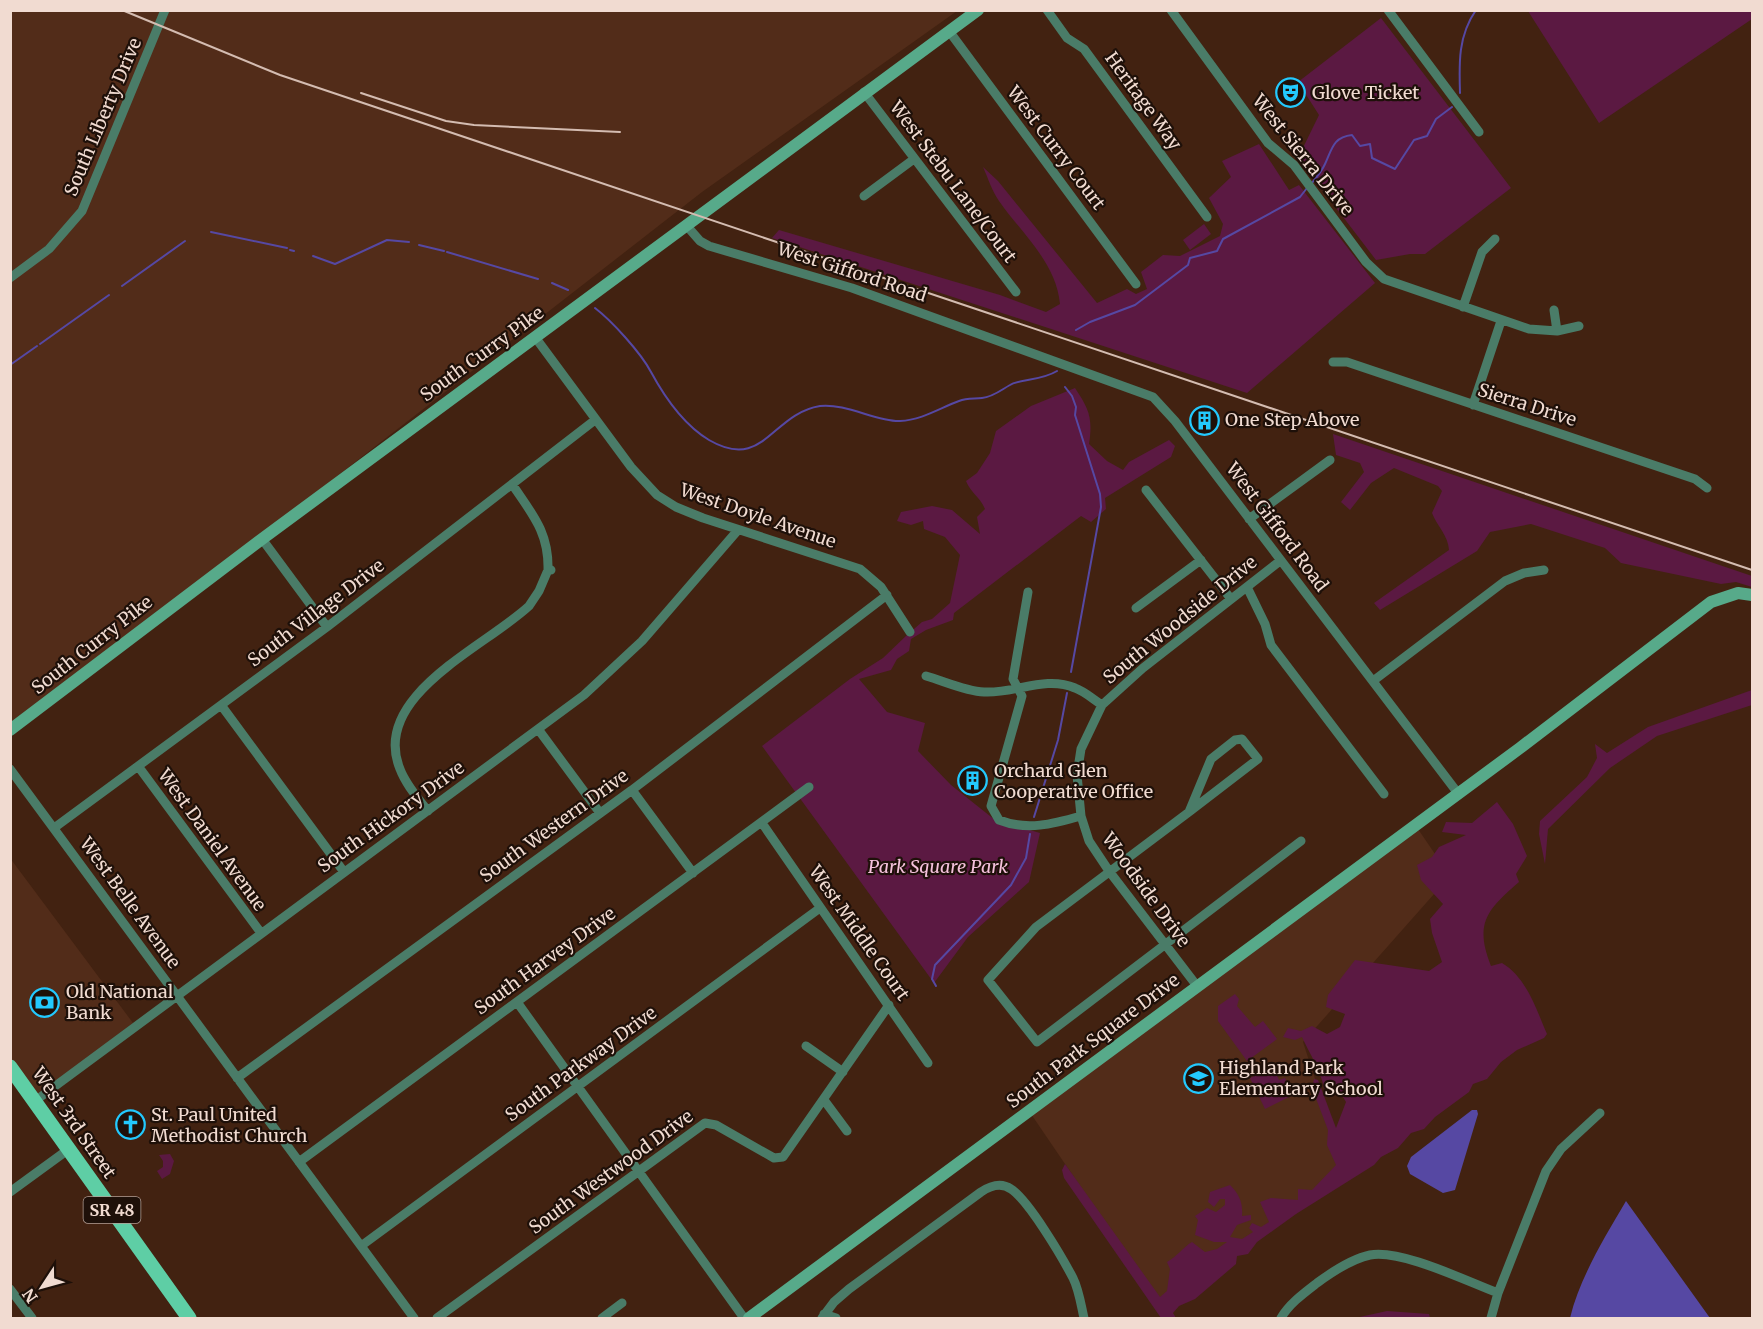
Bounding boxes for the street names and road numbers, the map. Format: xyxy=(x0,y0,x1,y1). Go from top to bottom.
street label: South Liberty Drive xyxy=(59,34,146,199)
street label: Heritage Way xyxy=(1100,47,1187,155)
street label: West Curry Court xyxy=(1002,80,1110,214)
street label: West Sierra Drive xyxy=(1247,89,1359,220)
street label: West Stebu Lane/Court xyxy=(884,95,1022,267)
street label: West Gifford Road xyxy=(774,236,930,307)
street label: South Curry Pike xyxy=(415,301,548,406)
street label: Sierra Drive xyxy=(1475,378,1579,431)
street label: West Gifford Road xyxy=(1221,457,1334,596)
street label: West Doyle Avenue xyxy=(676,478,839,553)
street label: South Woodside Drive xyxy=(1098,550,1261,689)
street label: South Village Drive xyxy=(243,554,389,671)
street label: South Curry Pike xyxy=(27,590,157,699)
street label: South Hickory Drive xyxy=(313,756,469,878)
street label: West Daniel Avenue xyxy=(153,763,272,915)
street label: South Western Drive xyxy=(475,764,633,887)
street label: Woodside Drive xyxy=(1097,827,1196,951)
street label: West Belle Avenue xyxy=(74,832,186,973)
street label: West Middle Court xyxy=(804,860,915,1005)
street label: South Harvey Drive xyxy=(470,902,620,1020)
street label: South Park Square Drive xyxy=(1002,968,1184,1113)
street label: South Parkway Drive xyxy=(501,1001,661,1126)
street label: West 3rd Street xyxy=(27,1062,121,1183)
street label: South Westwood Drive xyxy=(524,1104,697,1239)
road number: SR 48 xyxy=(84,1197,140,1223)

